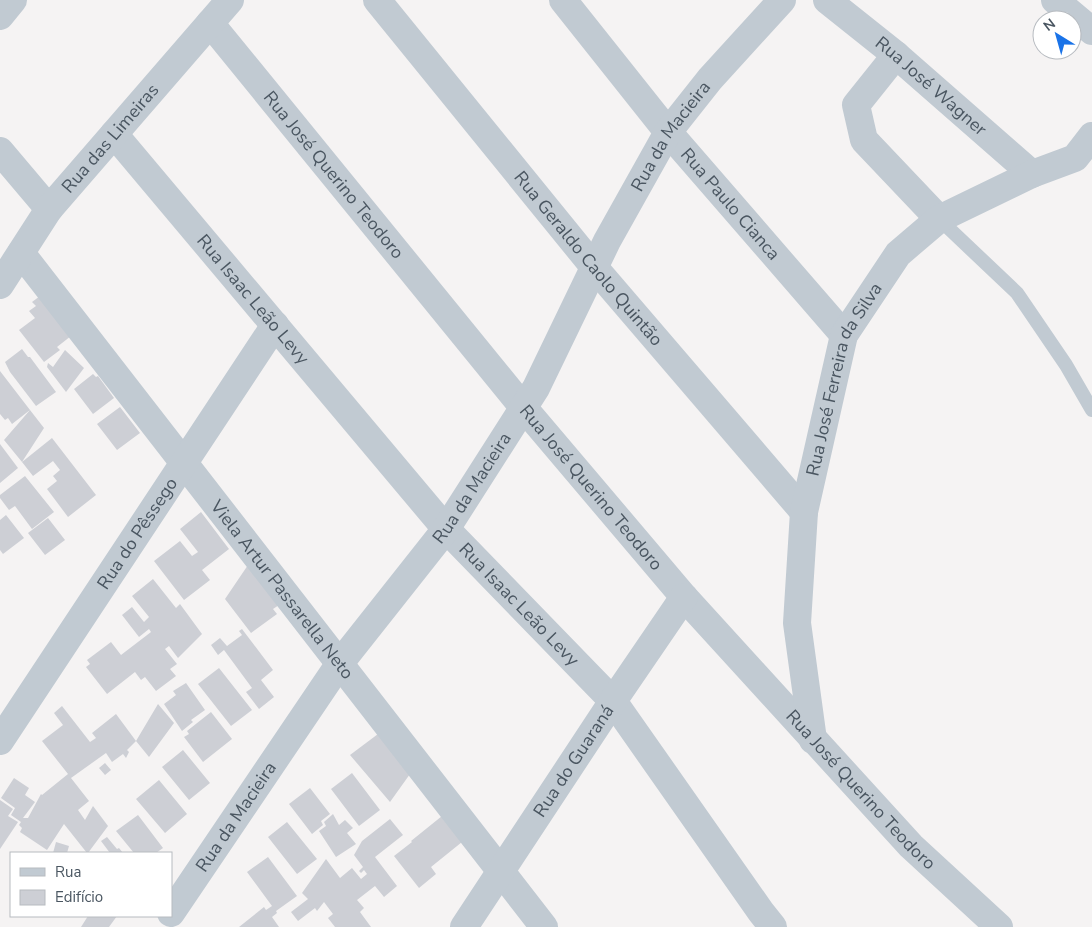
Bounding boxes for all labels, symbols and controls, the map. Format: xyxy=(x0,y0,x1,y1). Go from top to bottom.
north arrow xyxy=(1032,10,1082,60)
text: N xyxy=(1040,14,1059,36)
street label: Rua José Wagner xyxy=(870,31,992,141)
street label: Rua da Macieira xyxy=(625,76,716,196)
street label: Rua das Limeiras xyxy=(56,78,164,198)
street label: Rua José Querino Teodoro xyxy=(258,86,409,264)
street label: Rua Paulo Cianca xyxy=(675,143,786,265)
street label: Rua Geraldo Caolo Quintão xyxy=(509,166,668,351)
street label: Rua Isaac Leão Levy xyxy=(191,229,315,370)
street label: Rua José Ferreira da Silva xyxy=(800,278,888,478)
street label: Rua José Querino Teodoro xyxy=(514,400,668,575)
street label: Rua da Macieira xyxy=(427,428,517,549)
street label: Rua do Pêssego xyxy=(92,473,183,594)
street label: Viela Artur Passarella Neto xyxy=(204,494,359,684)
street label: Rua Isaac Leão Levy xyxy=(454,537,585,672)
street label: Rua do Guaraná xyxy=(528,700,619,822)
street label: Rua José Querino Teodoro xyxy=(781,705,941,875)
street label: Rua da Macieira xyxy=(190,757,282,877)
legend xyxy=(10,852,172,917)
text: Rua xyxy=(55,862,81,882)
text: Edifício xyxy=(55,887,103,907)

